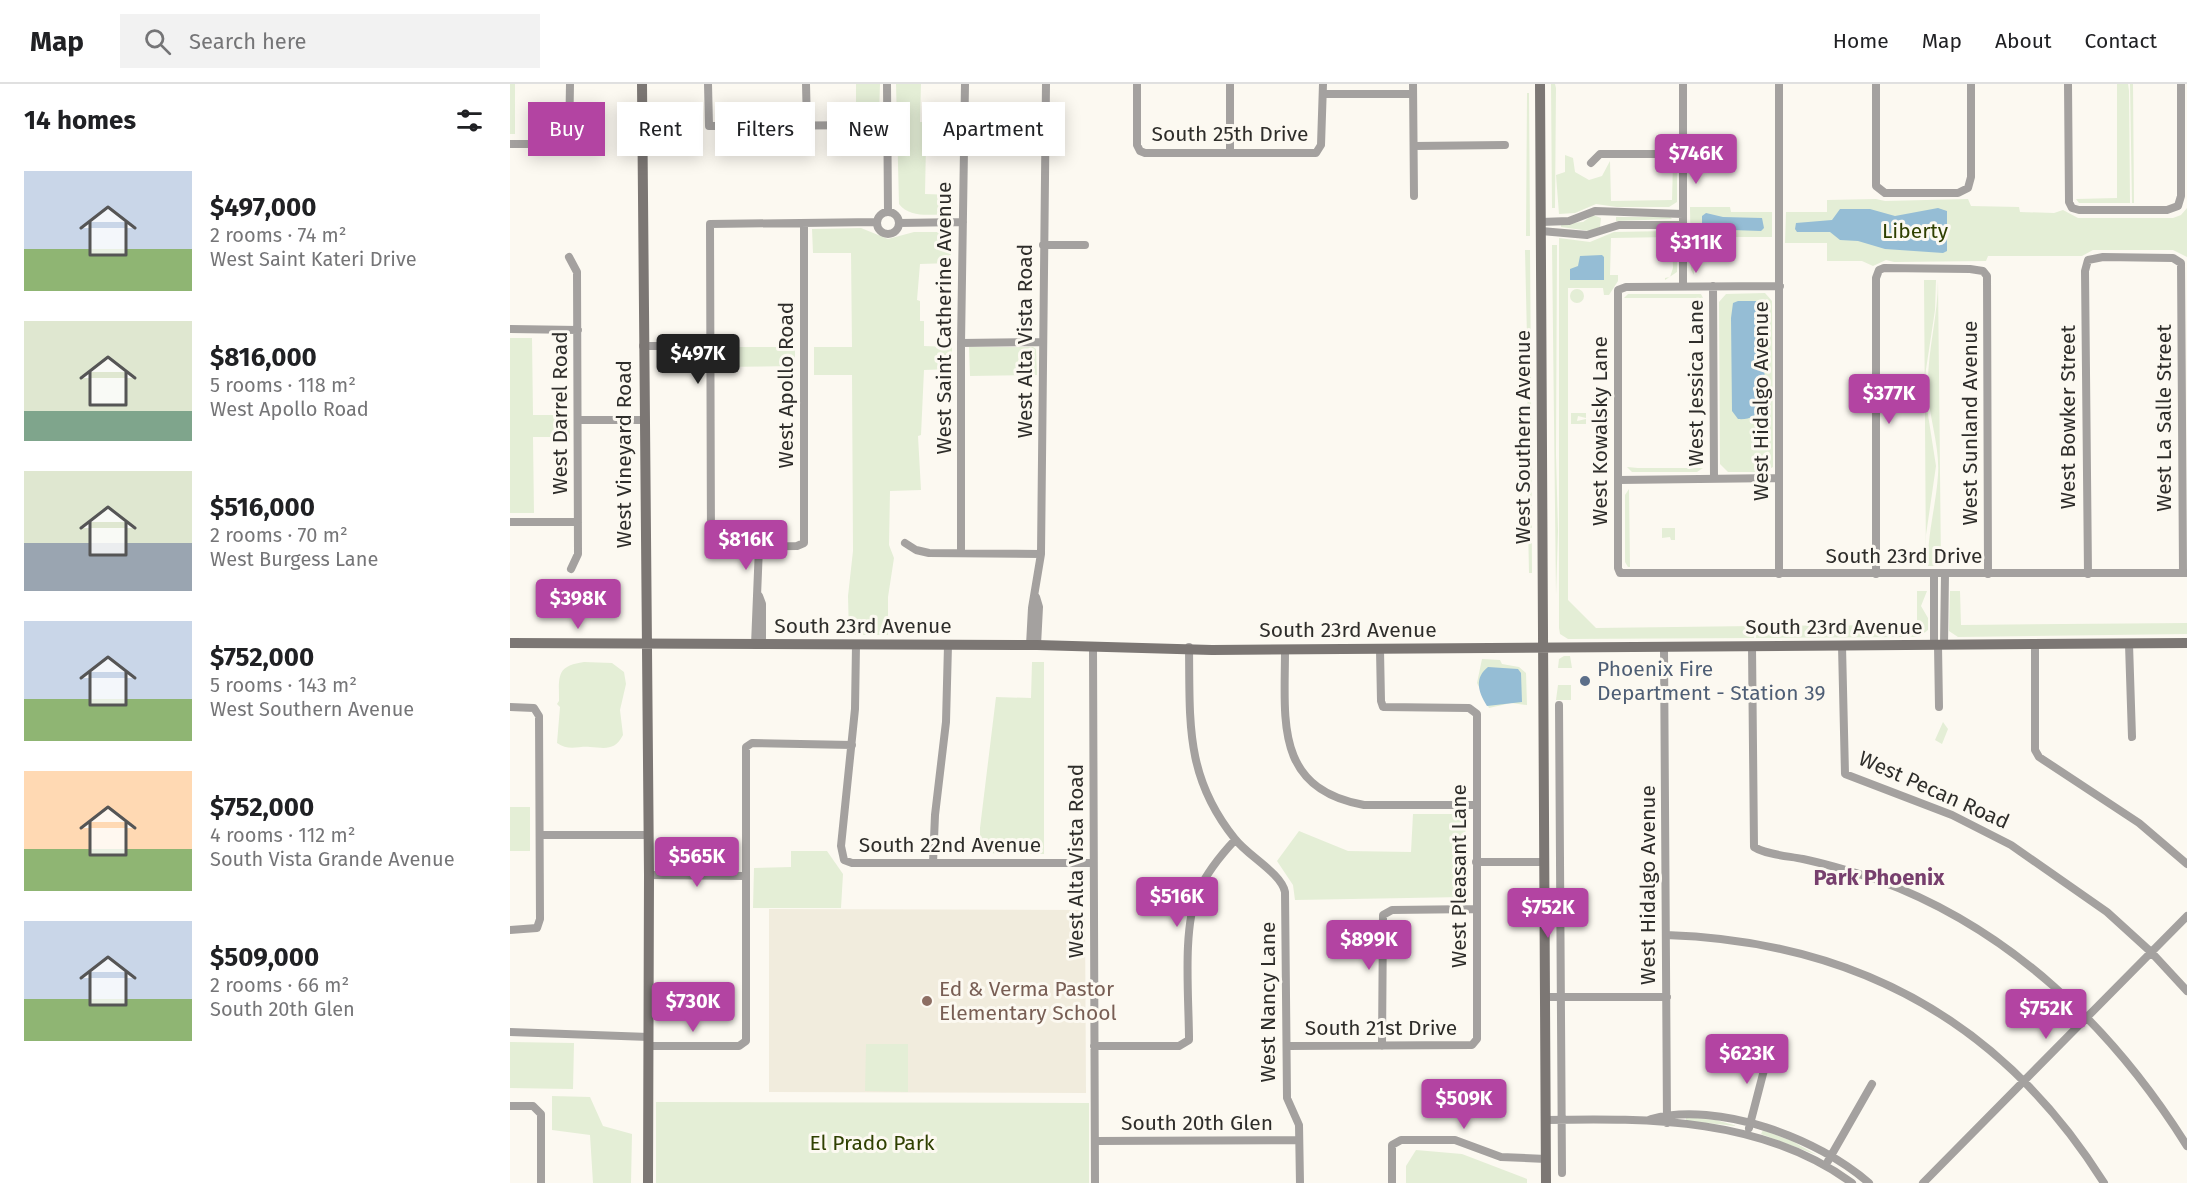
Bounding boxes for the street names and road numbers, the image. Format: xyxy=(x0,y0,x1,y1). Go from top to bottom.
street label: South 25th Drive xyxy=(1152,121,1308,147)
street label: West Saint Catherine Avenue xyxy=(931,181,957,455)
street label: West Alta Vista Road xyxy=(1012,244,1038,438)
street label: West Jessica Lane xyxy=(1683,300,1709,466)
street label: West Hidalgo Avenue xyxy=(1748,301,1774,501)
street label: West Apollo Road xyxy=(773,302,799,468)
street label: West Sunland Avenue xyxy=(1957,320,1983,526)
street label: West Bowker Street xyxy=(2055,324,2081,509)
street label: West La Salle Street xyxy=(2151,324,2177,512)
street label: West Southern Avenue xyxy=(1510,330,1536,544)
street label: West Darrel Road xyxy=(547,331,573,495)
street label: West Kowalsky Lane xyxy=(1587,336,1613,526)
street label: West Vineyard Road xyxy=(611,360,637,548)
street label: South 23rd Drive xyxy=(1826,543,1983,569)
street label: South 23rd Avenue xyxy=(774,613,952,639)
street label: South 23rd Avenue xyxy=(1745,614,1923,640)
street label: South 23rd Avenue xyxy=(1259,617,1437,643)
street label: West Pecan Road xyxy=(1855,745,2013,835)
street label: West Alta Vista Road xyxy=(1063,764,1089,958)
street label: West Pleasant Lane xyxy=(1446,784,1472,968)
street label: West Hidalgo Avenue xyxy=(1635,785,1661,985)
street label: South 22nd Avenue xyxy=(859,832,1041,858)
street label: West Nancy Lane xyxy=(1255,922,1281,1082)
street label: South 21st Drive xyxy=(1305,1015,1457,1041)
street label: South 20th Glen xyxy=(1121,1110,1273,1136)

